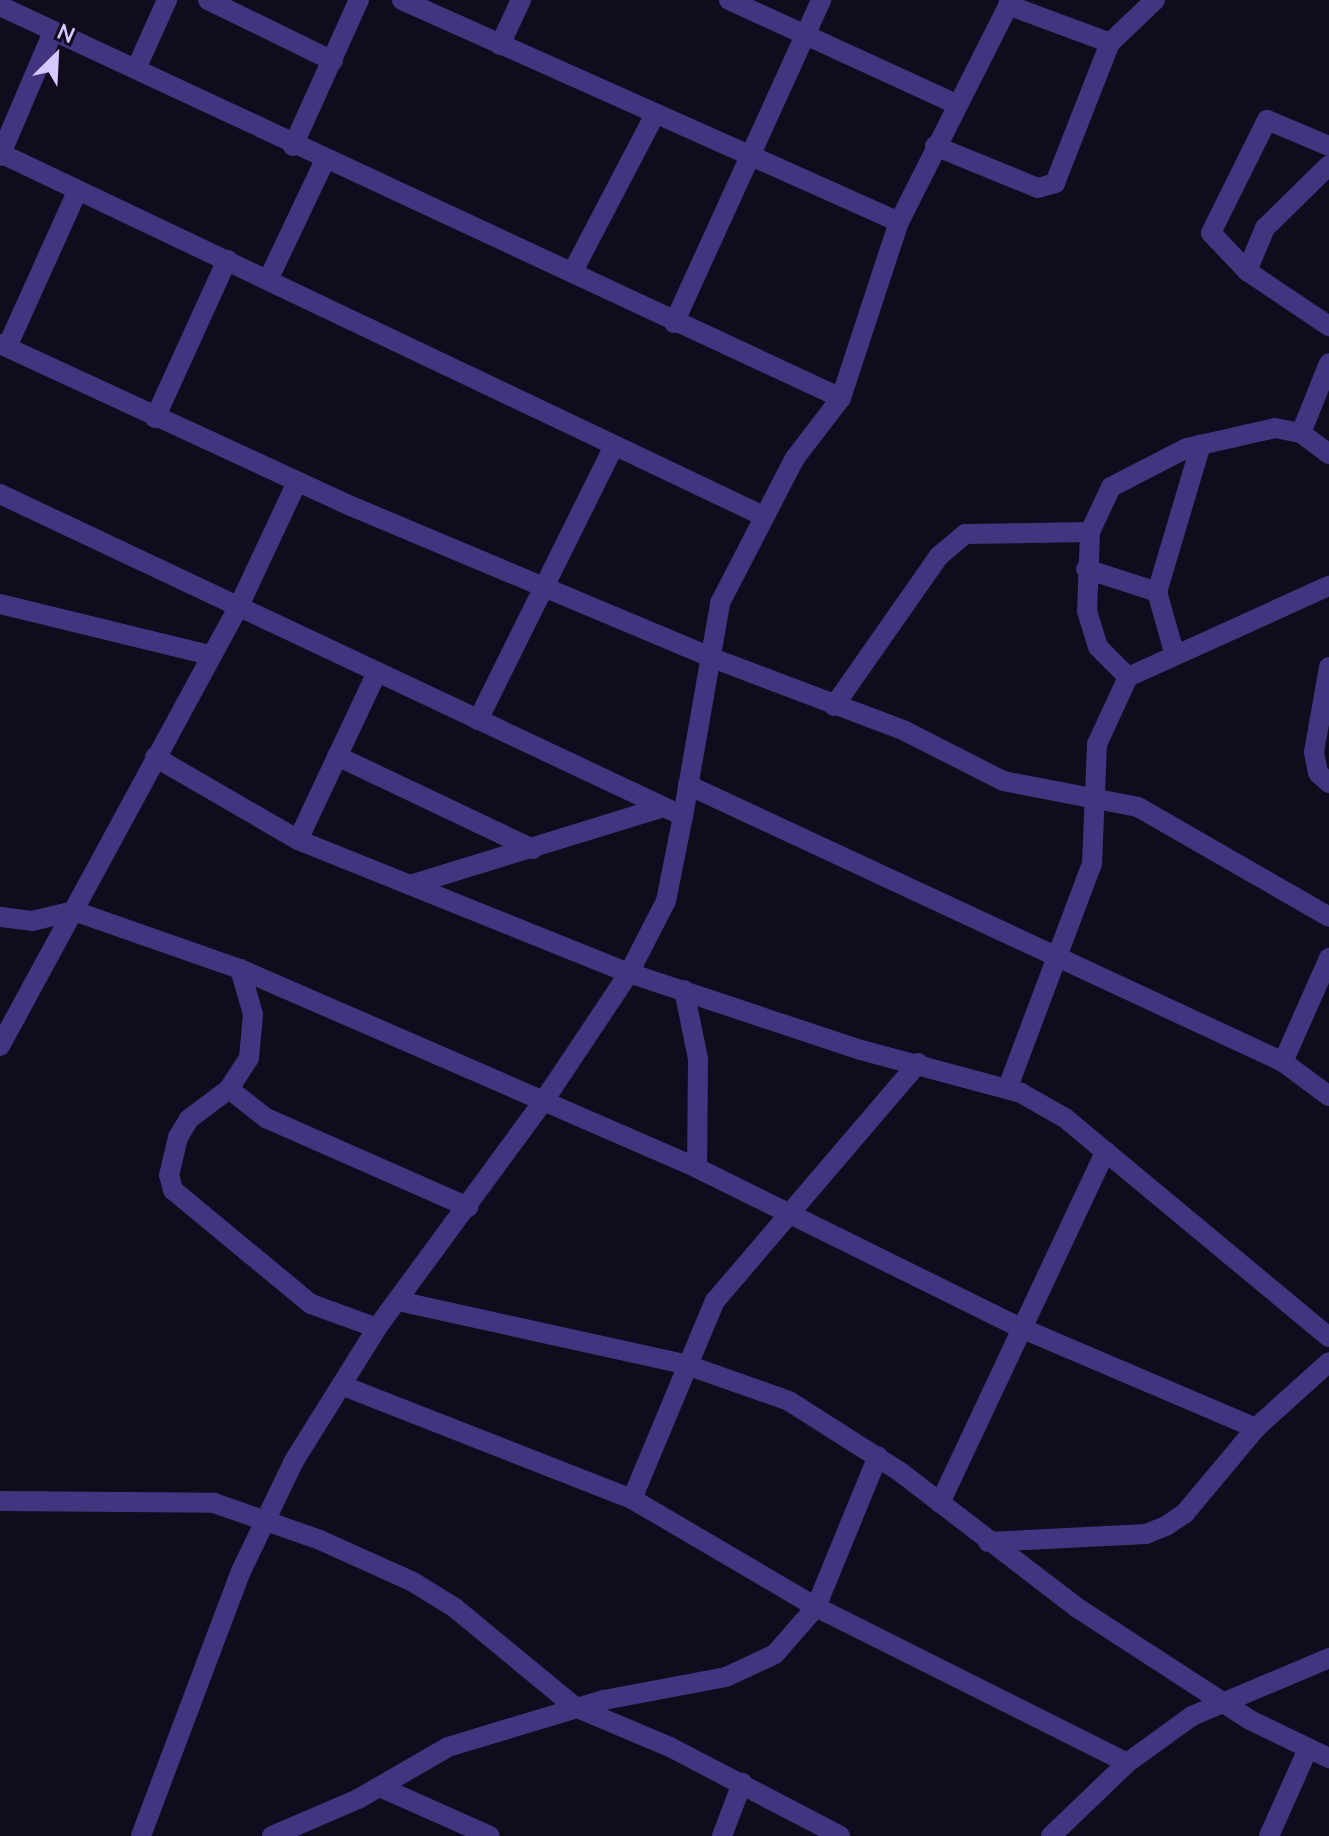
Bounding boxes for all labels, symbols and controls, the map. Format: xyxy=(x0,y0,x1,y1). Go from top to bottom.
north arrow xyxy=(16,16,96,96)
text: N xyxy=(52,17,79,51)

